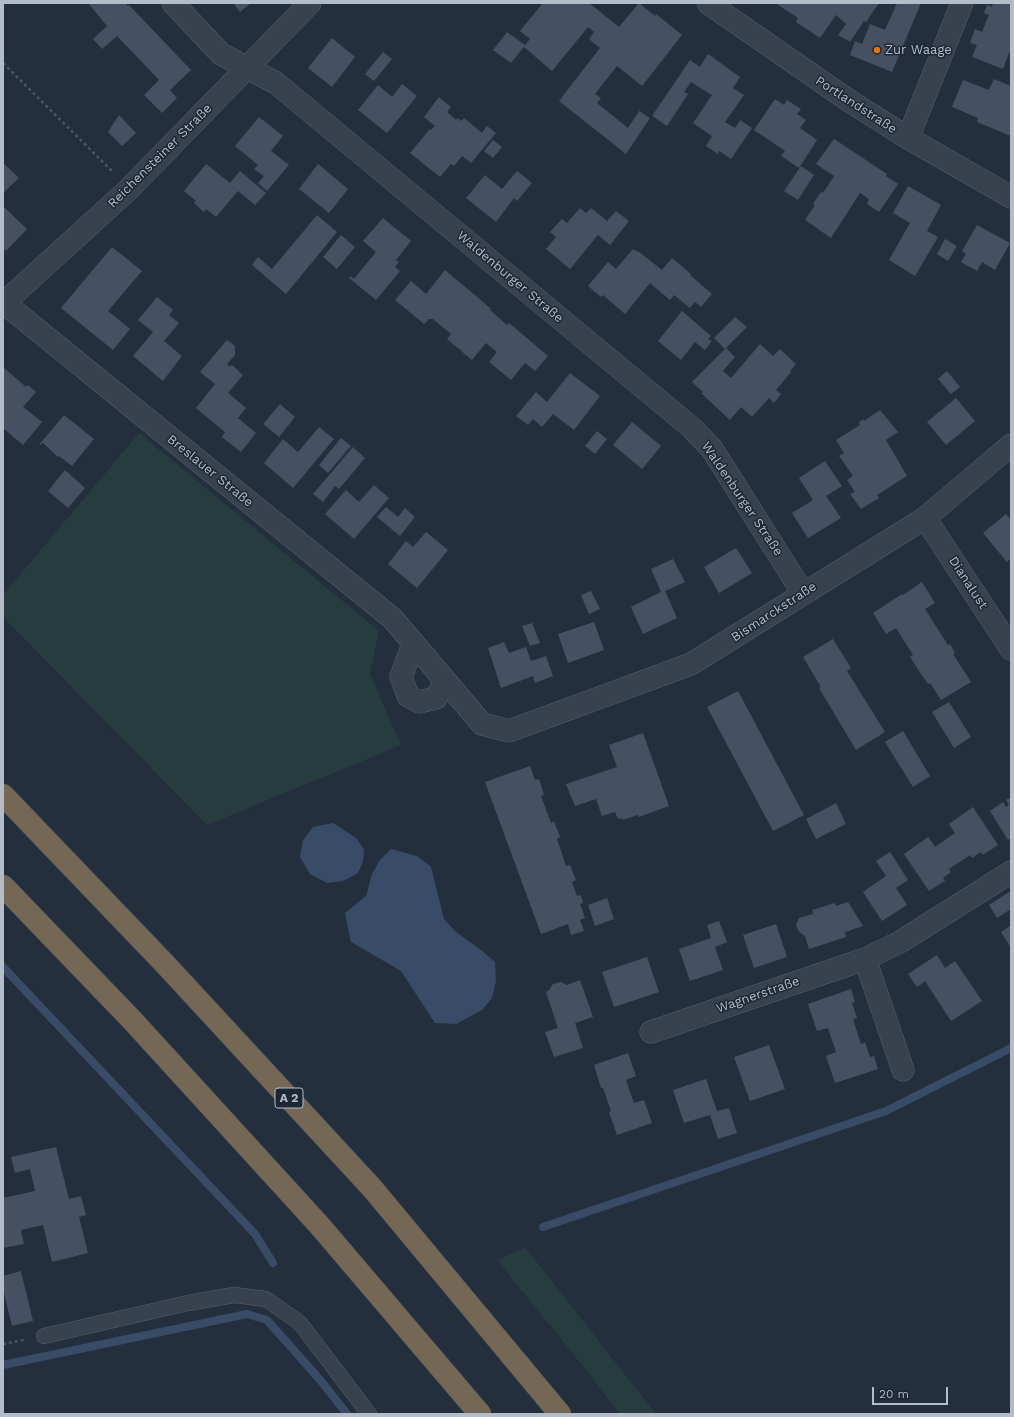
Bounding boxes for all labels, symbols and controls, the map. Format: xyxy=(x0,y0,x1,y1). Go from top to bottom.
place label: Zur Waage xyxy=(885,42,952,58)
marker: Zur Waage xyxy=(872,45,882,55)
street label: Portlandstraße xyxy=(812,73,900,137)
street label: Reichensteiner Straße xyxy=(105,101,215,211)
street label: Waldenburger Straße xyxy=(454,228,566,326)
street label: Breslauer Straße xyxy=(164,431,256,511)
street label: Waldenburger Straße xyxy=(698,439,786,559)
street label: Dianalust xyxy=(945,554,991,612)
street label: Bismarckstraße xyxy=(728,579,820,645)
street label: Wagnerstraße xyxy=(714,973,802,1017)
road number: A 2 xyxy=(275,1088,303,1108)
scale bar xyxy=(874,1379,950,1405)
text: 20 m xyxy=(879,1387,909,1401)

